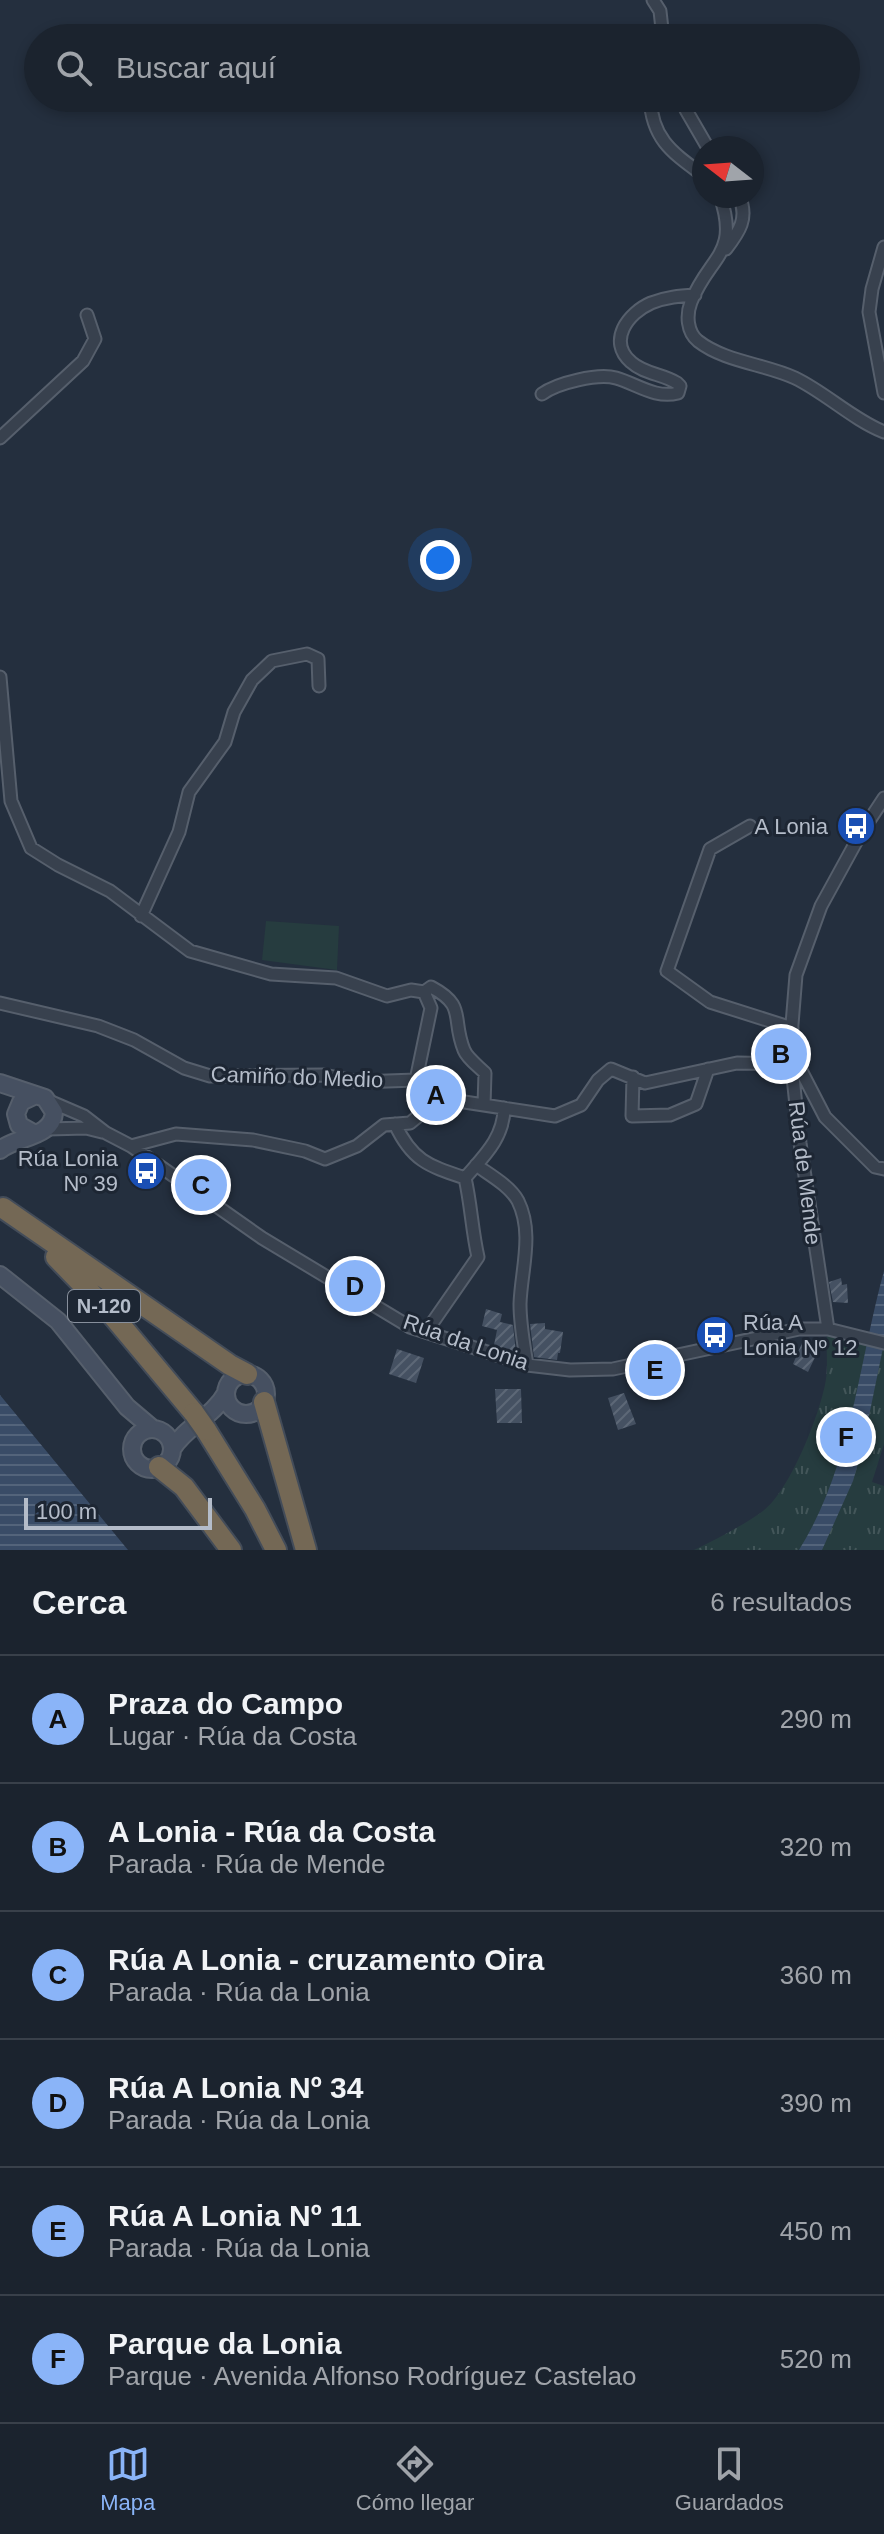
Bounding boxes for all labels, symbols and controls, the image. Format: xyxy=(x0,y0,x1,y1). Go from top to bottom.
search box xyxy=(24,24,860,112)
icon: search xyxy=(52,46,96,90)
text: Buscar aquí xyxy=(116,51,276,84)
north arrow xyxy=(692,136,764,208)
your location xyxy=(420,540,460,580)
bus stop icon: A Lonia xyxy=(835,805,877,847)
place label: A Lonia xyxy=(755,814,829,839)
pin: B xyxy=(755,1024,807,1084)
street label: Camiño do Medio xyxy=(210,1061,384,1093)
pin: A xyxy=(410,1065,462,1125)
street label: Rúa de Mende xyxy=(784,1100,826,1246)
place label: Rúa Lonia Nº 39 xyxy=(18,1146,119,1196)
bus stop icon: Rúa Lonia Nº 39 xyxy=(125,1150,167,1192)
pin: C xyxy=(175,1155,227,1215)
pin: D xyxy=(329,1256,381,1316)
road number: N-120 xyxy=(68,1290,140,1322)
street label: Rúa da Lonia xyxy=(400,1309,533,1375)
place label: Rúa A Lonia Nº 12 xyxy=(743,1310,857,1360)
bus stop icon: Rúa A Lonia Nº 12 xyxy=(694,1314,736,1356)
pin: E xyxy=(629,1340,681,1400)
pin: F xyxy=(820,1407,872,1467)
scale bar xyxy=(24,1494,212,1530)
text: 100 m xyxy=(36,1499,97,1524)
text: Cerca xyxy=(32,1583,127,1621)
text: 6 resultados xyxy=(710,1587,852,1617)
text: Praza do Campo xyxy=(108,1687,343,1720)
text: A xyxy=(49,1704,67,1734)
text: 290 m xyxy=(780,1704,852,1734)
text: Lugar · Rúa da Costa xyxy=(108,1721,357,1751)
text: A Lonia - Rúa da Costa xyxy=(108,1815,435,1848)
text: B xyxy=(49,1832,67,1862)
text: 320 m xyxy=(780,1832,852,1862)
text: Parada · Rúa de Mende xyxy=(108,1849,386,1879)
text: Rúa A Lonia - cruzamento Oira xyxy=(108,1943,544,1976)
text: C xyxy=(49,1960,67,1990)
text: 360 m xyxy=(780,1960,852,1990)
text: Parada · Rúa da Lonia xyxy=(108,1977,370,2007)
text: Rúa A Lonia Nº 34 xyxy=(108,2071,363,2104)
text: D xyxy=(49,2088,67,2118)
text: 390 m xyxy=(780,2088,852,2118)
text: Parada · Rúa da Lonia xyxy=(108,2105,370,2135)
text: Rúa A Lonia Nº 11 xyxy=(108,2199,362,2232)
text: E xyxy=(49,2216,67,2246)
text: 450 m xyxy=(780,2216,852,2246)
text: Parada · Rúa da Lonia xyxy=(108,2233,370,2263)
text: Parque da Lonia xyxy=(108,2327,341,2360)
text: F xyxy=(50,2344,66,2374)
text: 520 m xyxy=(780,2344,852,2374)
text: Parque · Avenida Alfonso Rodríguez Castelao xyxy=(108,2361,637,2391)
tab: Mapa xyxy=(100,2442,155,2516)
tab: Cómo llegar xyxy=(356,2442,474,2516)
tab: Guardados xyxy=(675,2442,784,2516)

